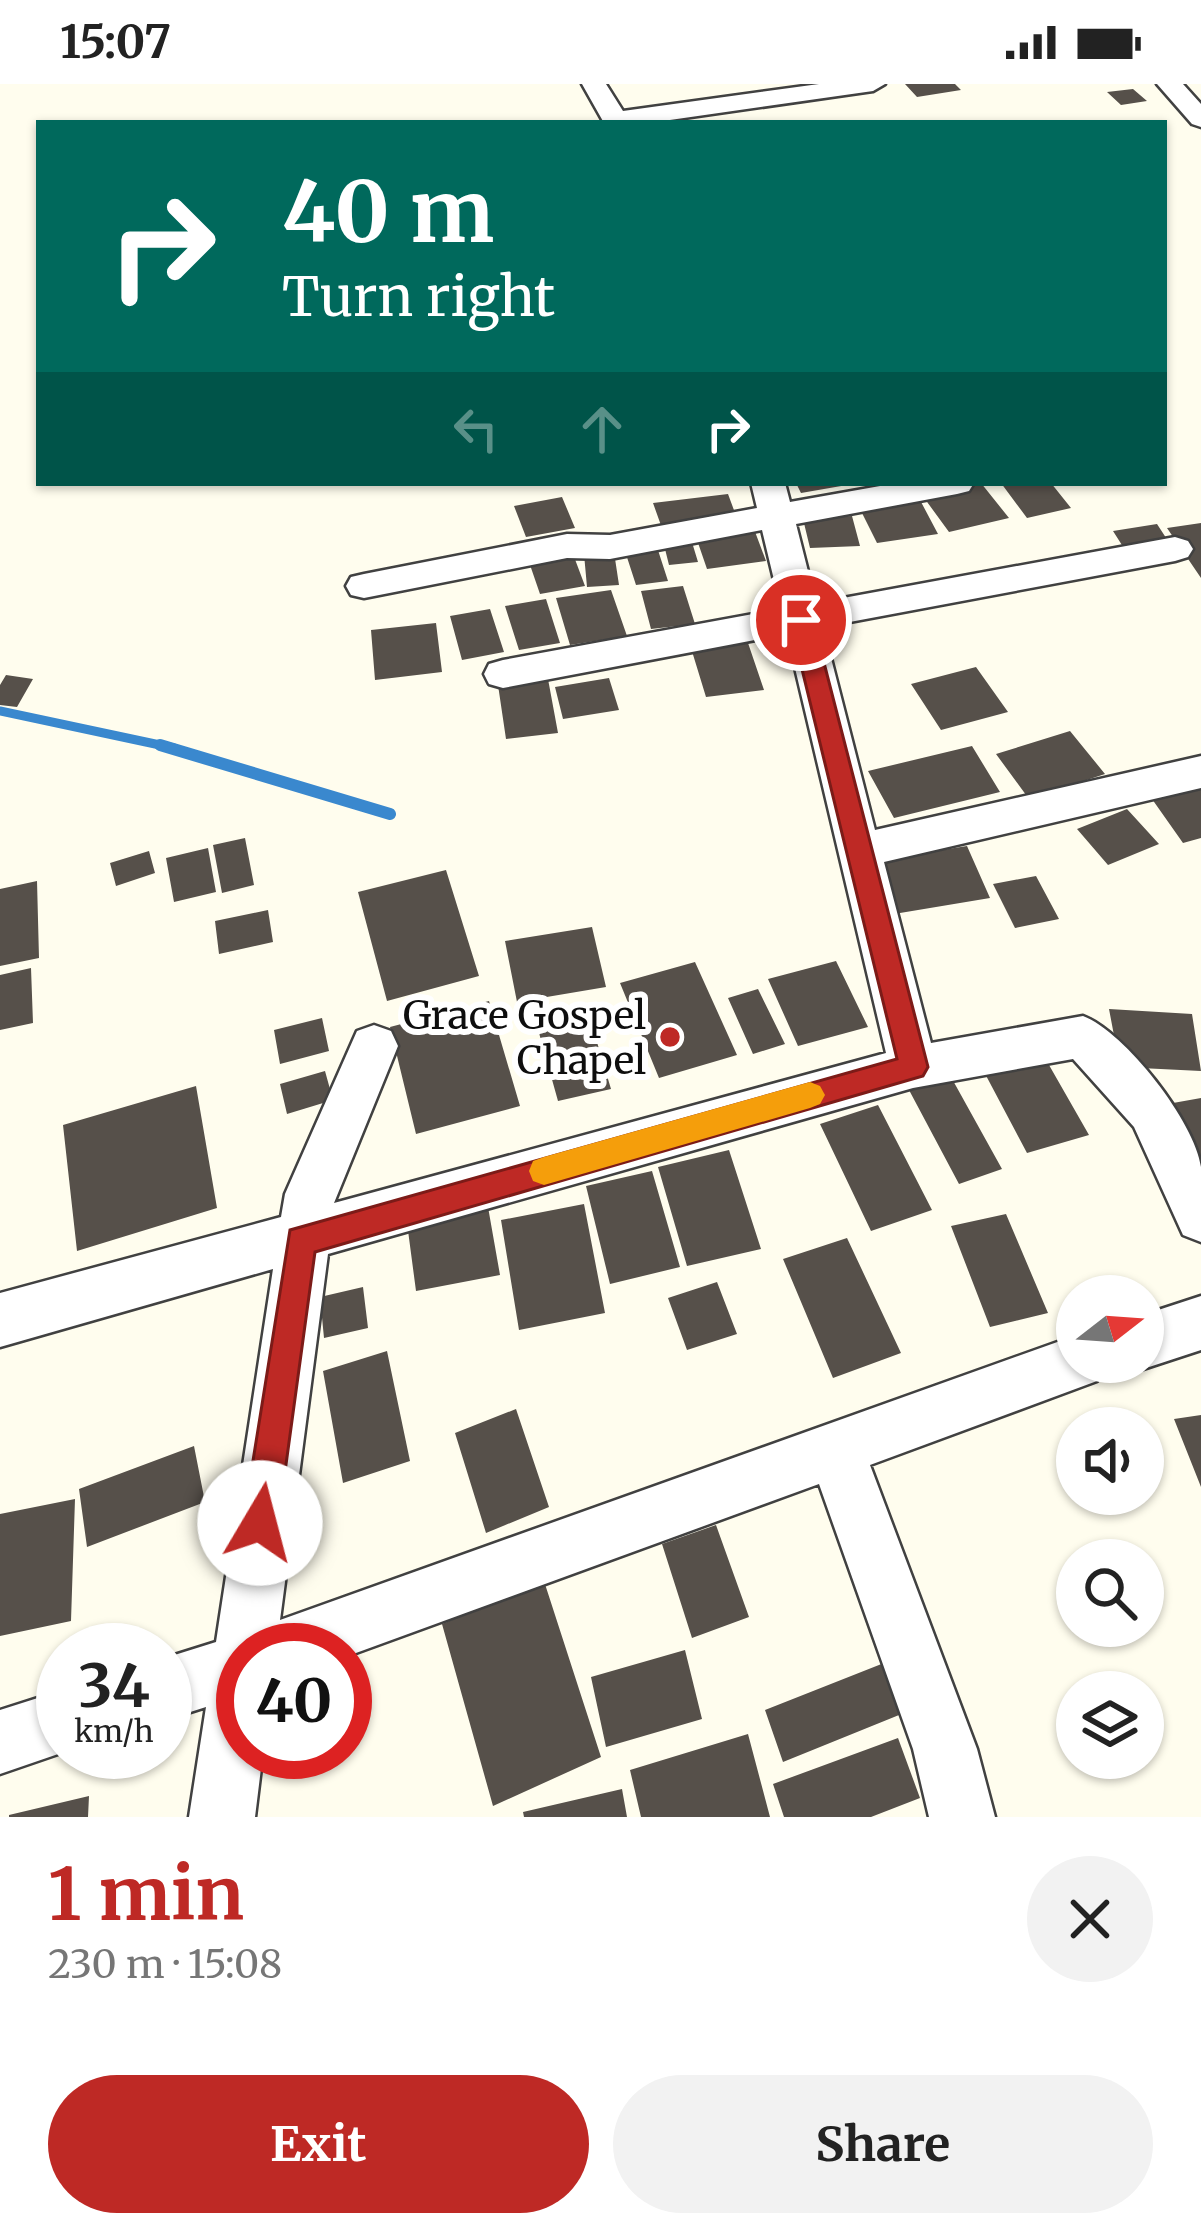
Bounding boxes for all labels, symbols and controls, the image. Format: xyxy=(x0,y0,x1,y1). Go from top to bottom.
text: 15:07 xyxy=(60,14,171,70)
text: 40 m xyxy=(282,159,494,265)
icon: right xyxy=(84,168,240,324)
text: Turn right xyxy=(282,263,555,331)
icon: left xyxy=(443,396,509,462)
icon: ahead xyxy=(569,396,635,462)
icon: right xyxy=(695,396,761,462)
pin xyxy=(750,569,852,671)
icon: arrive xyxy=(768,587,834,653)
place label: Grace Gospel Chapel xyxy=(403,991,646,1085)
marker: Grace Gospel Chapel xyxy=(657,1024,683,1050)
north arrow xyxy=(1056,1275,1164,1383)
map controls xyxy=(1056,1275,1164,1779)
button: sound xyxy=(1056,1407,1164,1515)
position arrow xyxy=(197,1460,323,1586)
button: search xyxy=(1056,1539,1164,1647)
speed limit sign: 40 xyxy=(216,1623,372,1779)
text: 34 xyxy=(78,1648,150,1723)
button: layers xyxy=(1056,1671,1164,1779)
text: km/h xyxy=(74,1712,154,1750)
text: 1 min xyxy=(48,1849,244,1940)
button: close xyxy=(1027,1856,1153,1982)
text: 230 m · 15:08 xyxy=(48,1940,282,1989)
button: Exit xyxy=(48,2075,589,2213)
button: Share xyxy=(613,2075,1153,2213)

